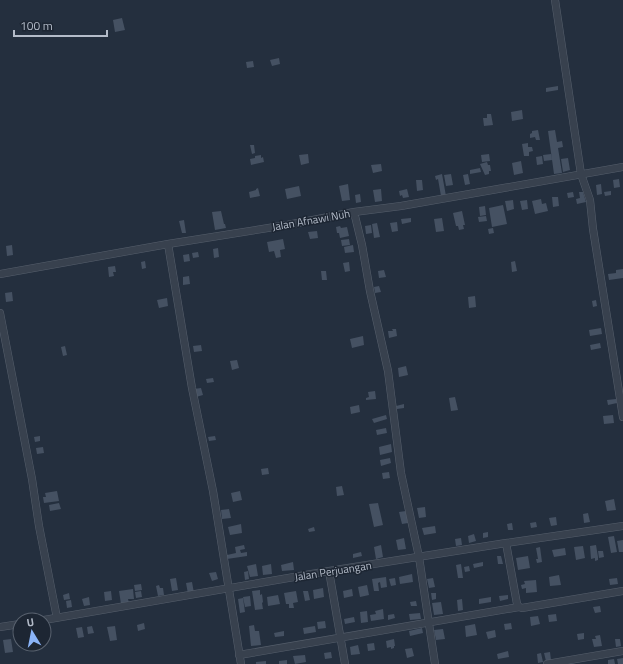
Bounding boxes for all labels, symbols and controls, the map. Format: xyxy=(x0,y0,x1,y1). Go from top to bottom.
scale bar xyxy=(14,12,107,38)
text: 100 m xyxy=(20,16,53,35)
street label: Jalan Afnawi Nuh xyxy=(271,205,351,235)
street label: Jalan Perjuangan xyxy=(293,557,373,585)
north arrow xyxy=(12,612,52,652)
text: U xyxy=(25,614,35,631)

